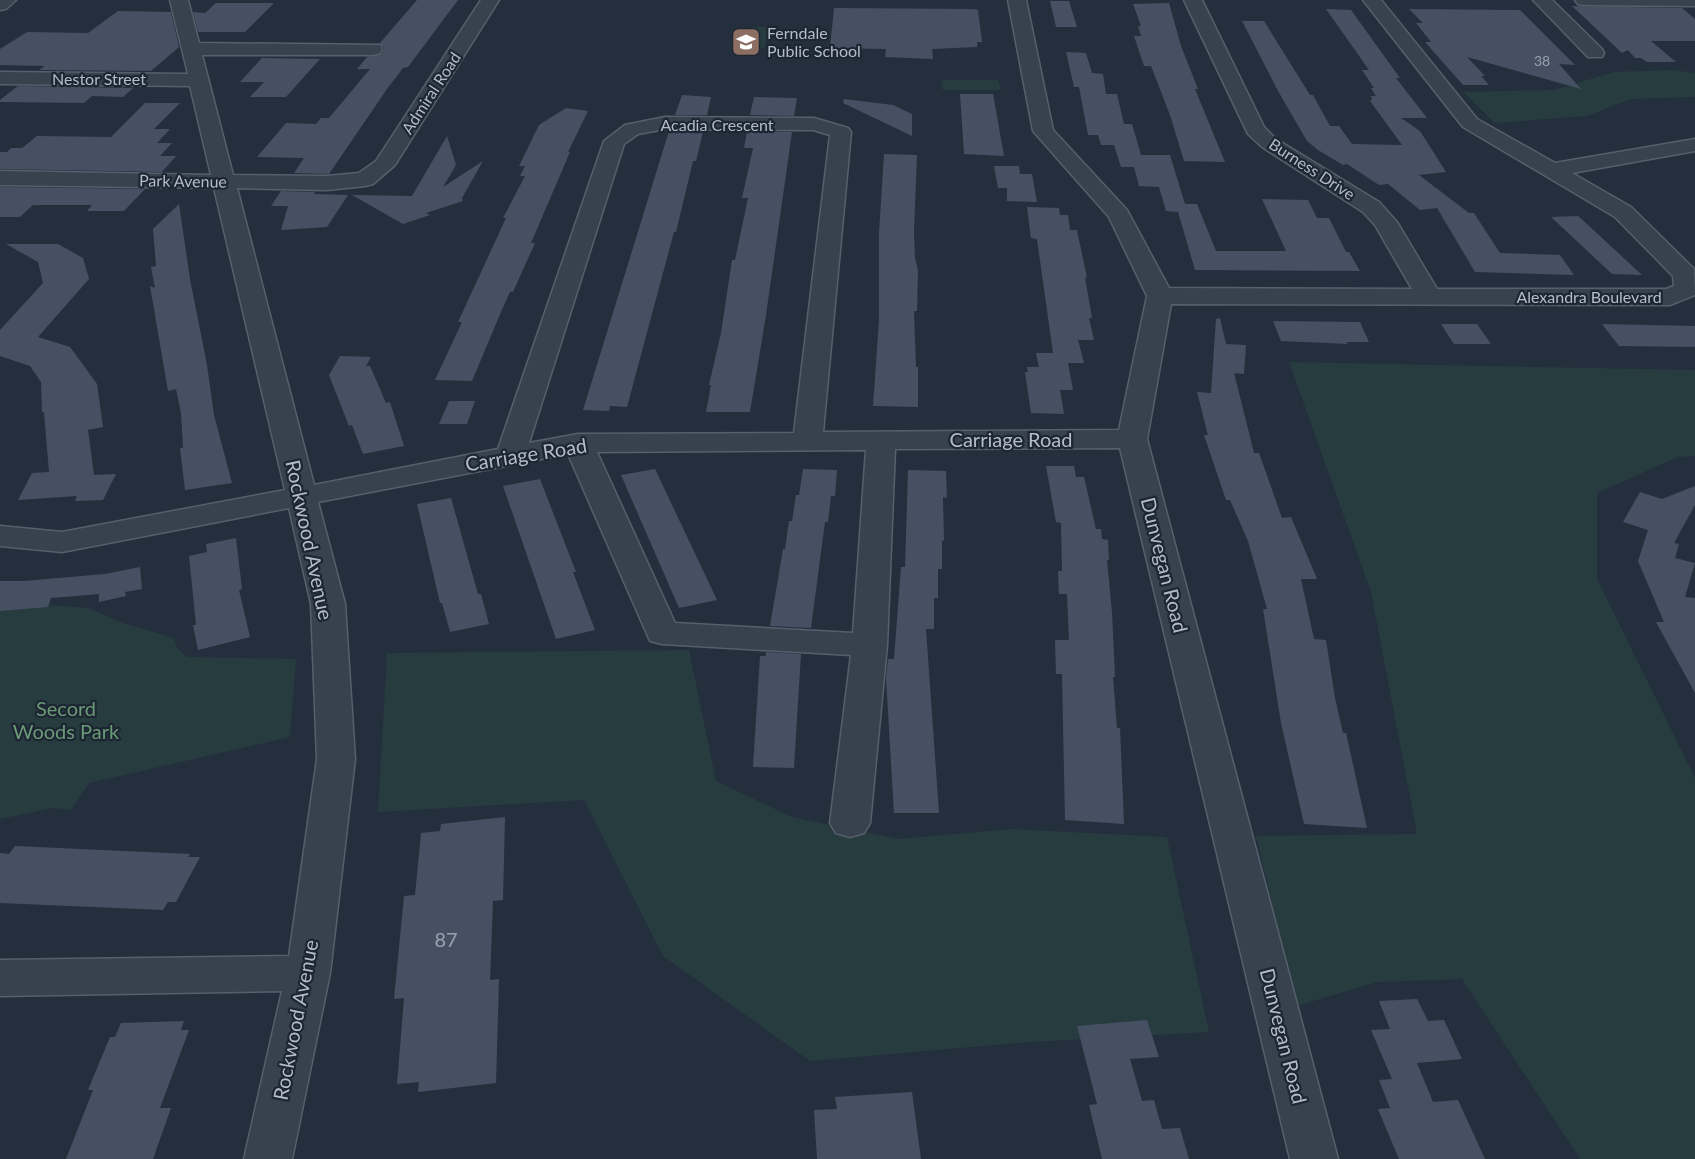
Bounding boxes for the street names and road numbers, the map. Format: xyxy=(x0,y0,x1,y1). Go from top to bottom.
street label: Admiral Road xyxy=(397,48,464,137)
street label: Nestor Street xyxy=(52,69,146,88)
street label: Acadia Crescent xyxy=(660,115,774,134)
street label: Burness Drive xyxy=(1266,134,1359,203)
street label: Park Avenue xyxy=(139,170,227,191)
street label: Alexandra Boulevard xyxy=(1516,287,1662,306)
street label: Carriage Road xyxy=(950,427,1072,451)
street label: Carriage Road xyxy=(463,433,588,475)
street label: Rockwood Avenue xyxy=(281,458,339,622)
street label: Dunvegan Road xyxy=(1137,495,1193,635)
street label: Rockwood Avenue xyxy=(268,937,322,1102)
street label: Dunvegan Road xyxy=(1256,966,1312,1106)

